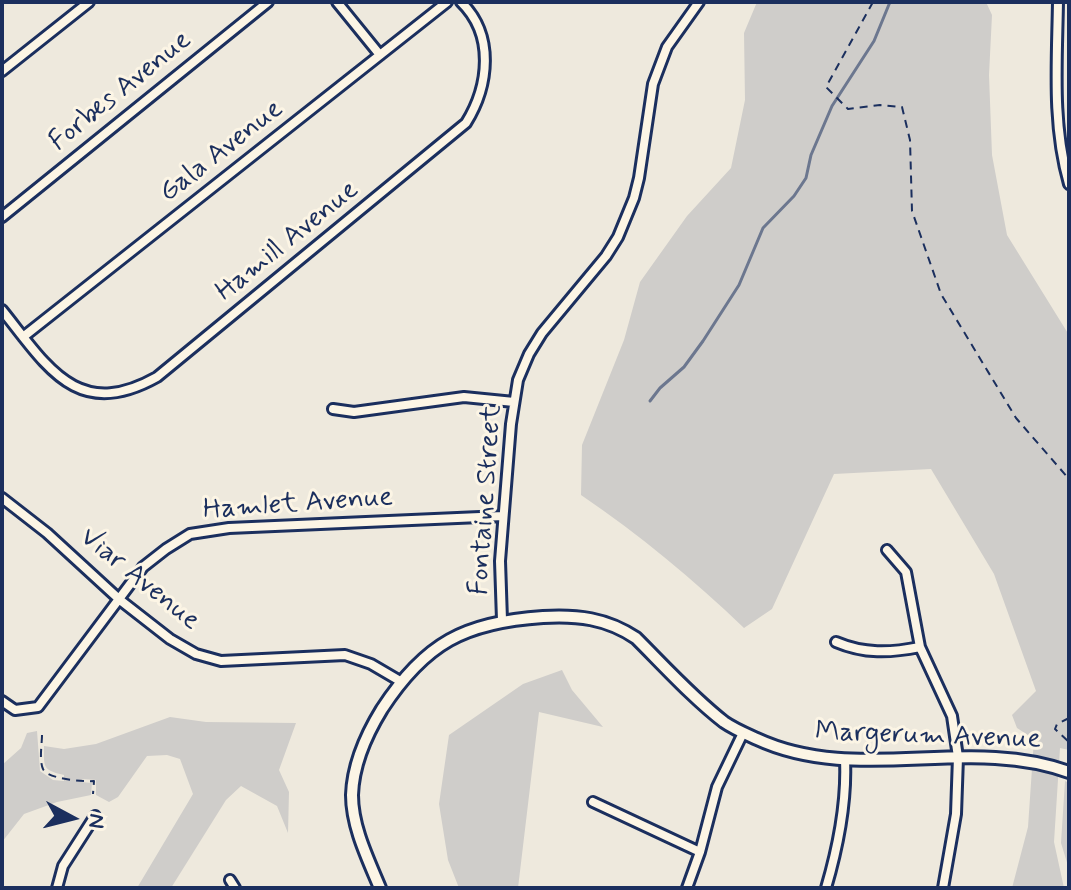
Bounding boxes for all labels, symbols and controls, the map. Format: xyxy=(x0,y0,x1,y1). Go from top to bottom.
street label: Forbes Avenue xyxy=(43,24,199,160)
street label: Gala Avenue xyxy=(154,93,290,211)
street label: Hamill Avenue xyxy=(210,174,366,310)
street label: Fontaine Street xyxy=(464,404,510,596)
street label: Hamlet Avenue xyxy=(202,482,394,528)
street label: Viar Avenue xyxy=(72,521,206,639)
street label: Margerum Avenue xyxy=(814,716,1042,758)
north arrow xyxy=(32,778,112,858)
text: N xyxy=(81,812,111,830)

